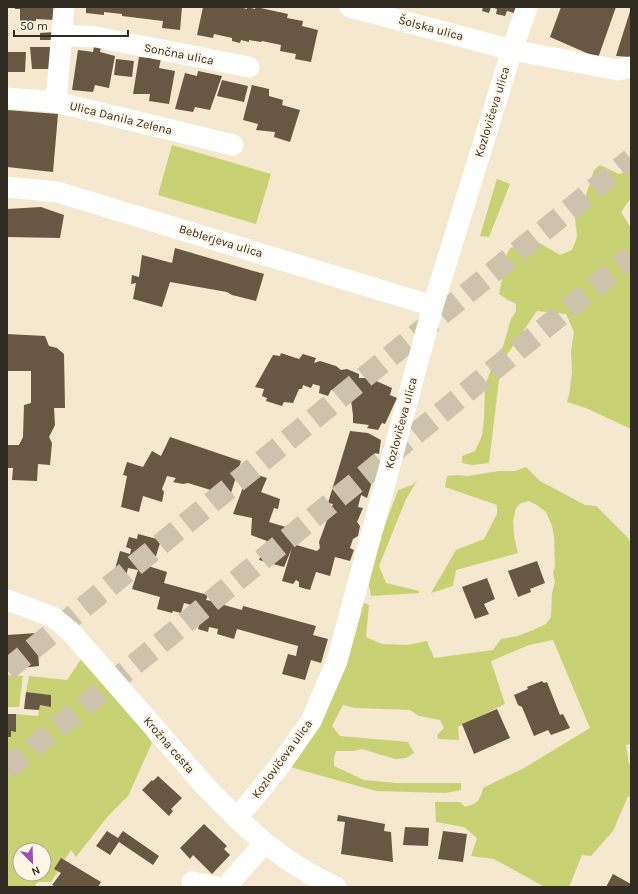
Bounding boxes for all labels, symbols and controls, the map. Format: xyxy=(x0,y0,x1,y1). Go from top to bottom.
scale bar xyxy=(14,12,128,38)
street label: Šolska ulica xyxy=(397,12,465,43)
text: 50 m xyxy=(20,19,48,33)
street label: Sončna ulica xyxy=(143,40,215,68)
street label: Kozlovičeva ulica xyxy=(472,65,512,159)
street label: Ulica Danila Zelena xyxy=(68,98,174,138)
street label: Beblerjeva ulica xyxy=(177,222,265,260)
street label: Kozlovičeva ulica xyxy=(382,376,420,470)
street label: Krožna cesta xyxy=(141,714,197,776)
street label: Kozlovičeva ulica xyxy=(249,717,315,801)
north arrow xyxy=(12,842,52,882)
text: N xyxy=(30,863,42,878)

